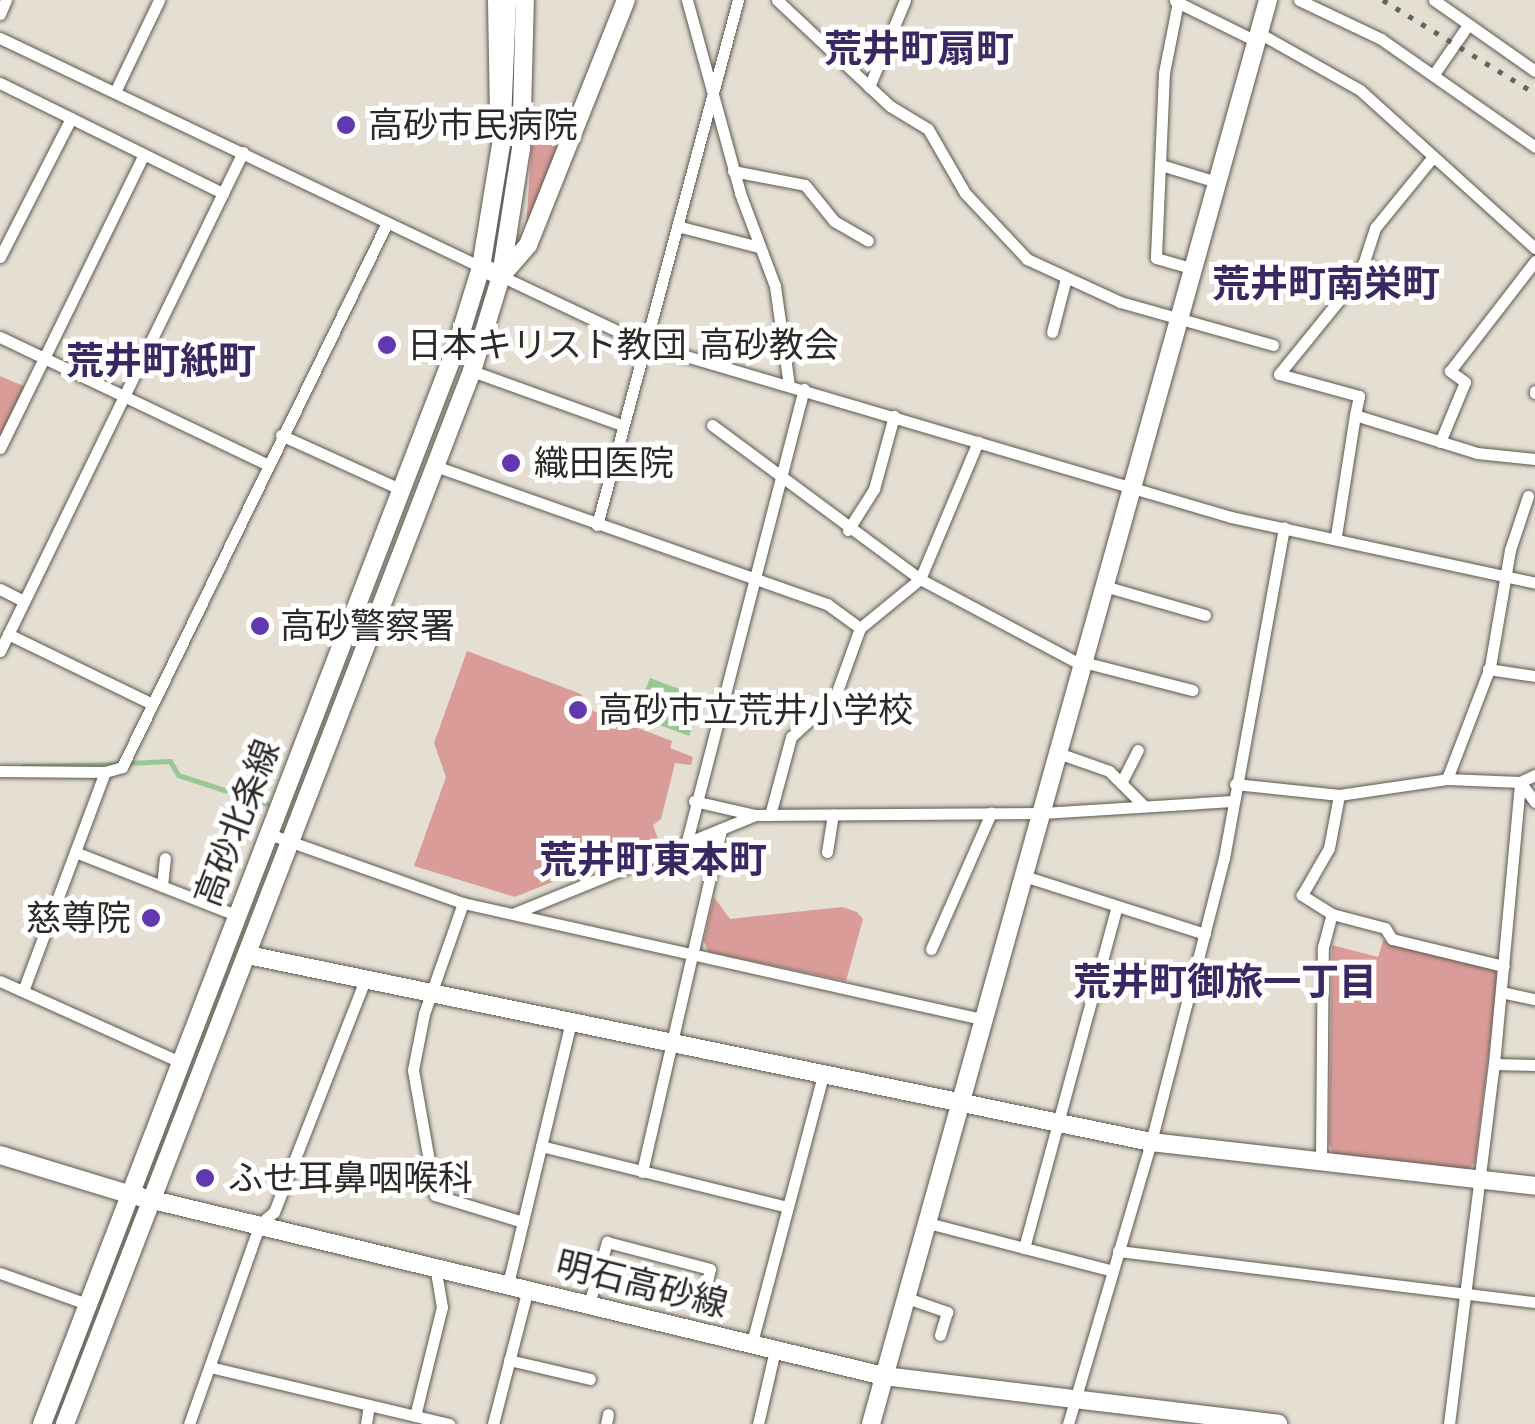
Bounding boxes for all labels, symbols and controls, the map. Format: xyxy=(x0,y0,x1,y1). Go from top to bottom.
district label: 荒井町扇町 xyxy=(824,27,1014,73)
place label: 高砂市民病院 xyxy=(368,104,578,146)
marker: 高砂市民病院 xyxy=(333,112,359,138)
district label: 荒井町南栄町 xyxy=(1212,262,1440,308)
place label: 日本キリスト教団 高砂教会 xyxy=(407,324,839,366)
marker: 日本キリスト教団 高砂教会 xyxy=(376,334,398,356)
district label: 荒井町紙町 xyxy=(66,339,256,385)
place label: 織田医院 xyxy=(534,442,674,484)
marker: 織田医院 xyxy=(498,450,524,476)
place label: 高砂警察署 xyxy=(280,605,455,647)
marker: 高砂警察署 xyxy=(249,615,271,637)
place label: 高砂市立荒井小学校 xyxy=(598,689,913,731)
marker: 高砂市立荒井小学校 xyxy=(567,699,589,721)
street label: 高砂北条線 xyxy=(186,734,288,912)
district label: 荒井町東本町 xyxy=(539,838,767,884)
place label: 慈尊院 xyxy=(26,897,131,939)
marker: 慈尊院 xyxy=(140,907,162,929)
district label: 荒井町御旅一丁目 xyxy=(1073,960,1377,1006)
place label: ふせ耳鼻咽喉科 xyxy=(228,1157,473,1199)
marker: ふせ耳鼻咽喉科 xyxy=(192,1165,218,1191)
street label: 明石高砂線 xyxy=(552,1242,732,1326)

